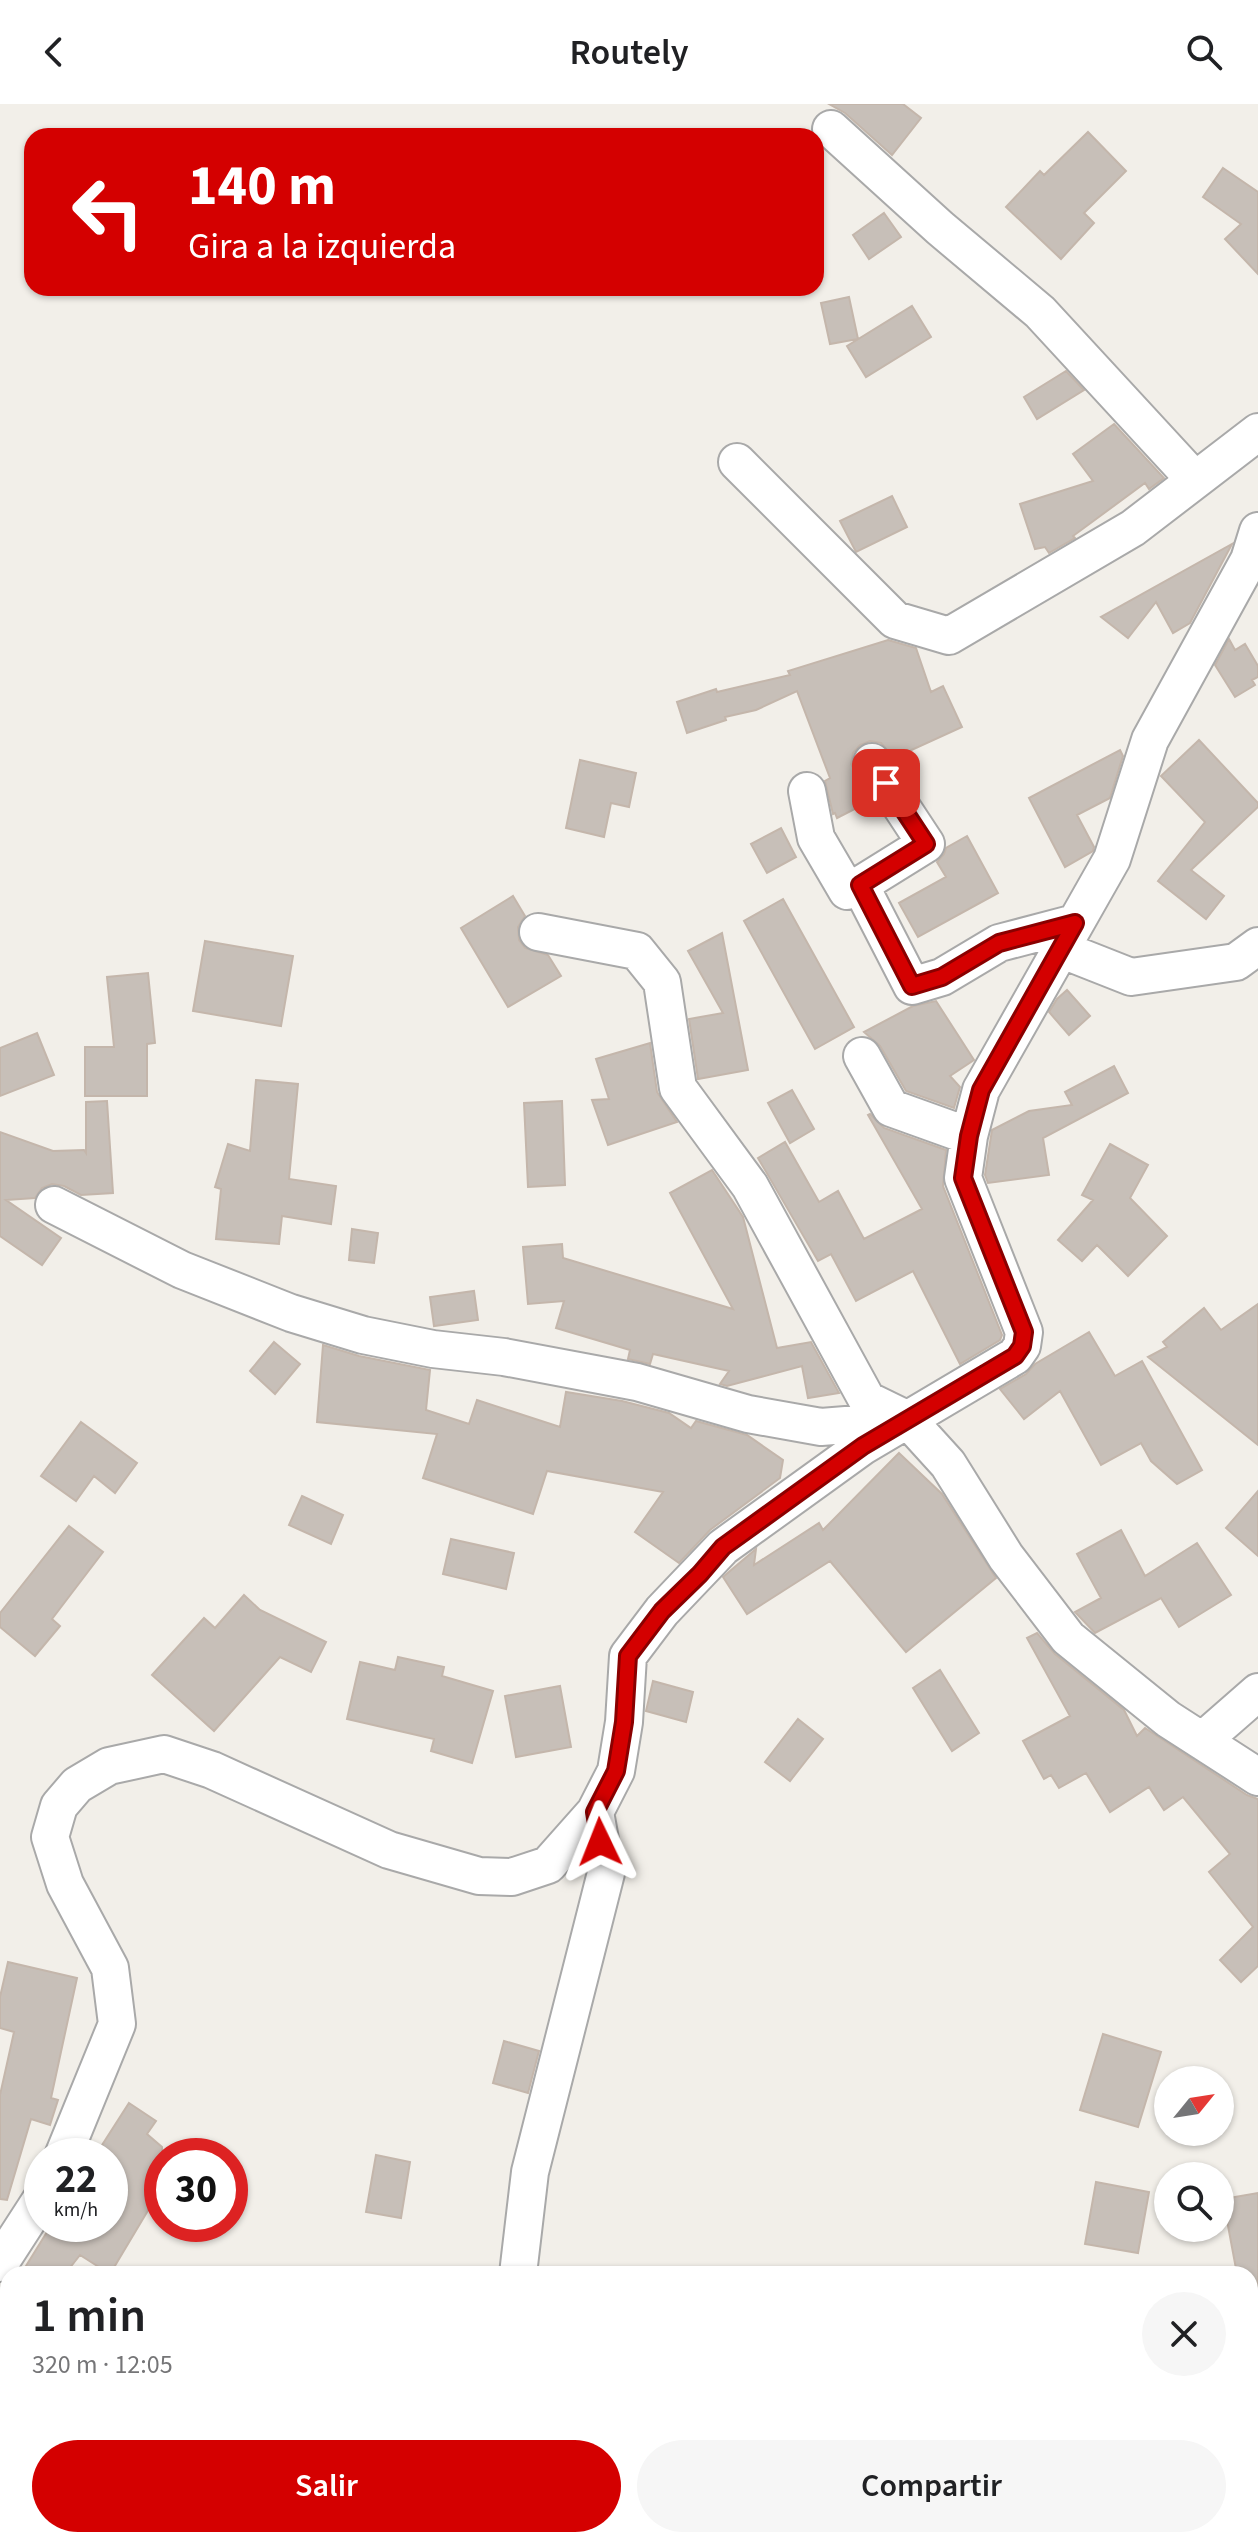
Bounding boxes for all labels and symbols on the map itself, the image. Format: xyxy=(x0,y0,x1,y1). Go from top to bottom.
pin xyxy=(852,749,920,817)
position arrow xyxy=(558,1800,642,1884)
north arrow xyxy=(1154,2066,1234,2146)
speed limit sign: 30 xyxy=(144,2138,248,2242)

